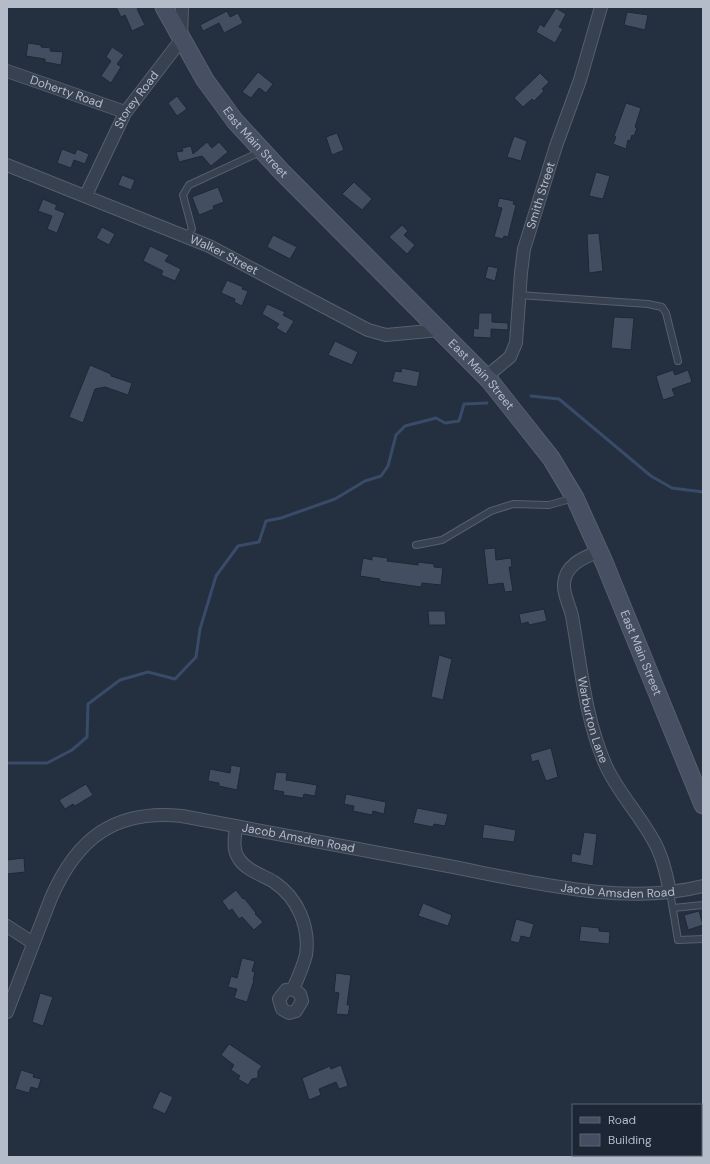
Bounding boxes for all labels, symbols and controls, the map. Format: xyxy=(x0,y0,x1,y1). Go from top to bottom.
street label: Storey Road xyxy=(111,68,162,131)
street label: Doherty Road xyxy=(28,72,105,112)
street label: East Main Street xyxy=(219,103,292,182)
street label: Smith Street xyxy=(523,160,559,231)
street label: Walker Street xyxy=(188,231,261,279)
street label: East Main Street xyxy=(445,336,518,413)
street label: East Main Street xyxy=(616,608,666,698)
street label: Warburton Lane xyxy=(574,675,612,766)
street label: Jacob Amsden Road xyxy=(241,819,356,856)
street label: Jacob Amsden Road xyxy=(560,879,676,902)
legend xyxy=(572,1104,702,1156)
text: Road xyxy=(608,1112,636,1128)
text: Building xyxy=(608,1132,652,1148)

